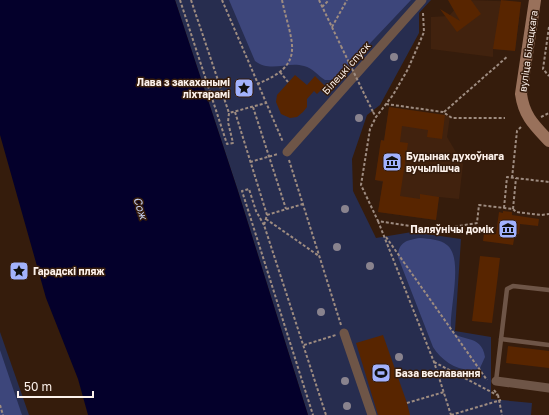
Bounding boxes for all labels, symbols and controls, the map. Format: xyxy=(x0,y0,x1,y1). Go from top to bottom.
street label: вуліца Білецкага xyxy=(516,9,540,93)
street label: Білецкі спуск xyxy=(319,39,373,97)
place label: Лава з закаханымі ліхтарамі xyxy=(137,76,230,100)
place icon: Лава з закаханымі ліхтарамі xyxy=(233,77,255,99)
place label: Будынак духоўнага вучылішча xyxy=(406,150,504,174)
museum icon: Будынак духоўнага вучылішча xyxy=(381,151,403,173)
water label: Сож xyxy=(131,195,151,222)
museum icon: Паляўнічы домік xyxy=(497,218,519,240)
place label: Паляўнічы домік xyxy=(410,223,494,235)
place icon: Гарадскі пляж xyxy=(8,260,30,282)
place label: Гарадскі пляж xyxy=(33,265,105,277)
sports icon: База веславання xyxy=(370,362,392,384)
place label: База веславання xyxy=(395,367,480,379)
scale bar xyxy=(18,373,93,399)
text: 50 m xyxy=(24,379,52,394)

